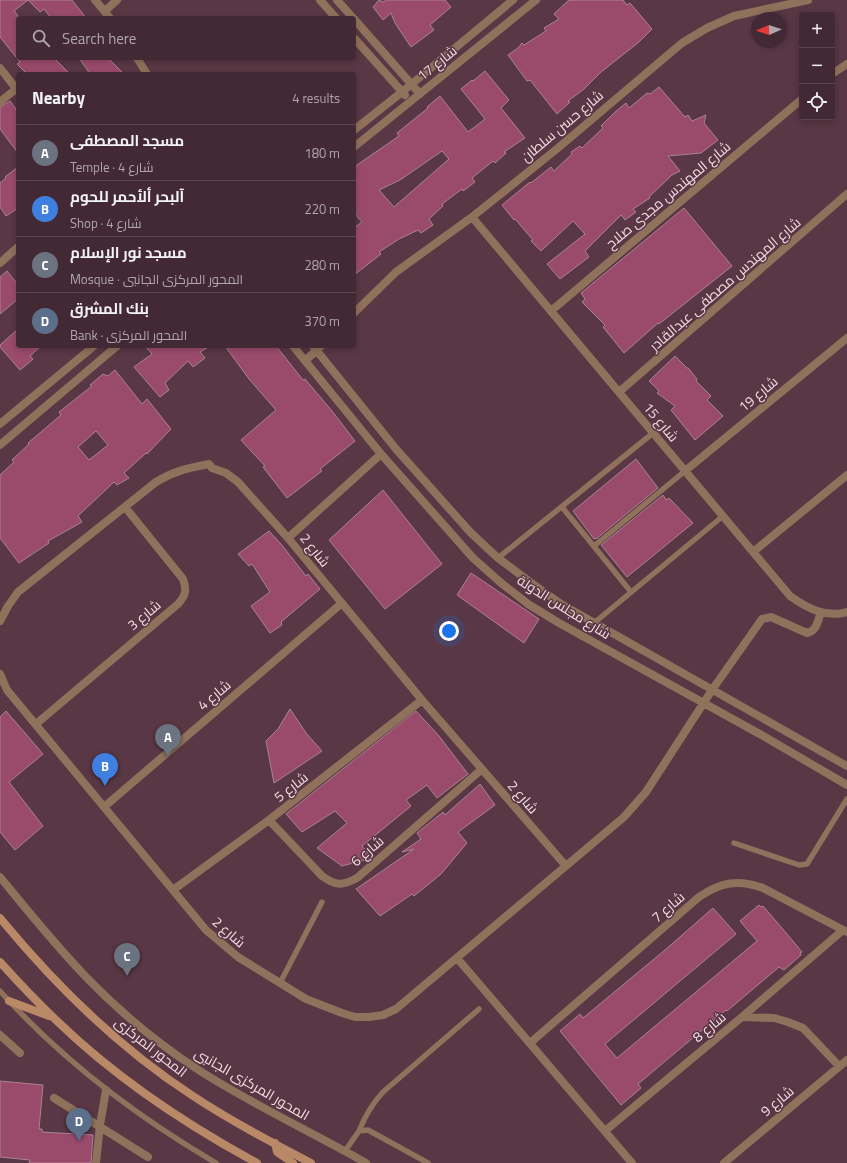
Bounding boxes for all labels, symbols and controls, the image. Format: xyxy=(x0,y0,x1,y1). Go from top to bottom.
north arrow xyxy=(751,12,787,48)
map controls xyxy=(799,12,835,120)
button: + xyxy=(799,12,835,48)
search box xyxy=(16,16,356,60)
icon: search xyxy=(30,27,52,49)
text: Search here xyxy=(62,27,136,50)
street label: شارع 17 xyxy=(412,40,461,85)
button: − xyxy=(799,48,835,84)
button: locate xyxy=(799,84,835,120)
text: Nearby xyxy=(32,85,85,111)
street label: شارع حسن سلطان xyxy=(516,85,608,167)
text: 4 results xyxy=(292,88,340,108)
text: مسجد المصطفى xyxy=(70,129,184,152)
street label: شارع المهندس مجدى صلاح xyxy=(601,136,735,253)
text: A xyxy=(41,143,49,163)
text: 180 m xyxy=(304,143,340,163)
text: Temple · شارع 4 xyxy=(70,157,153,177)
text: آلبحر ألأحمر للحوم xyxy=(70,185,184,208)
text: B xyxy=(41,199,49,219)
text: 220 m xyxy=(304,199,340,219)
street label: شارع المهندس مصطفى عبدالقادر xyxy=(643,212,805,356)
text: Shop · شارع 4 xyxy=(70,213,142,233)
text: مسجد نور الإسلام xyxy=(70,241,187,264)
text: C xyxy=(41,255,49,275)
text: 280 m xyxy=(304,255,340,275)
text: Mosque · المحور المركزى الجانبى xyxy=(70,269,243,289)
text: بنك المشرق xyxy=(70,297,149,320)
text: D xyxy=(41,311,49,331)
text: 370 m xyxy=(304,311,340,331)
text: Bank · المحور المركزى xyxy=(70,325,187,345)
street label: شارع 19 xyxy=(733,371,782,416)
street label: شارع 15 xyxy=(639,397,684,446)
street label: شارع 2 xyxy=(295,528,336,571)
street label: شارع مجلس الدولة xyxy=(513,569,615,644)
street label: شارع 3 xyxy=(122,594,165,635)
your location xyxy=(439,621,459,641)
street label: شارع 4 xyxy=(192,674,235,715)
pin: A xyxy=(155,724,181,757)
pin: B xyxy=(92,753,118,786)
street label: شارع 5 xyxy=(269,767,312,807)
street label: شارع 2 xyxy=(503,775,544,818)
street label: شارع 6 xyxy=(345,830,388,871)
street label: شارع 7 xyxy=(646,886,689,927)
street label: شارع 2 xyxy=(208,911,251,952)
pin: C xyxy=(114,943,140,976)
street label: شارع 8 xyxy=(687,1006,730,1047)
street label: المحور المركزى xyxy=(111,1012,192,1082)
street label: المحور المركزى الجانبى xyxy=(191,1042,314,1125)
street label: شارع 9 xyxy=(755,1080,798,1121)
pin: D xyxy=(66,1108,92,1141)

